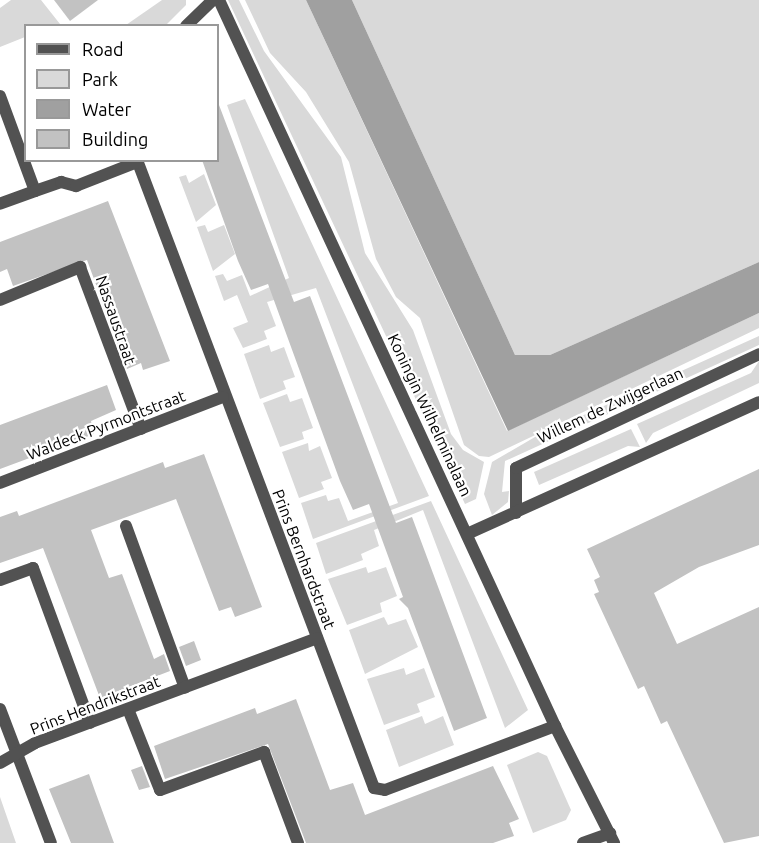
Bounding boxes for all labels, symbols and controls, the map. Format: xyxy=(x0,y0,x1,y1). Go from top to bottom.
legend xyxy=(24,24,219,162)
text: Road xyxy=(82,39,124,59)
text: Park xyxy=(82,69,118,89)
text: Water xyxy=(82,99,131,119)
text: Building xyxy=(82,129,148,149)
street label: Nassaustraat xyxy=(92,273,140,367)
street label: Koningin Wilhelminalaan xyxy=(384,331,476,499)
street label: Willem de Zwijgerlaan xyxy=(534,363,686,447)
street label: Waldeck Pyrmontstraat xyxy=(24,386,188,464)
street label: Prins Bernhardstraat xyxy=(268,486,340,632)
street label: Prins Hendrikstraat xyxy=(27,671,163,739)

